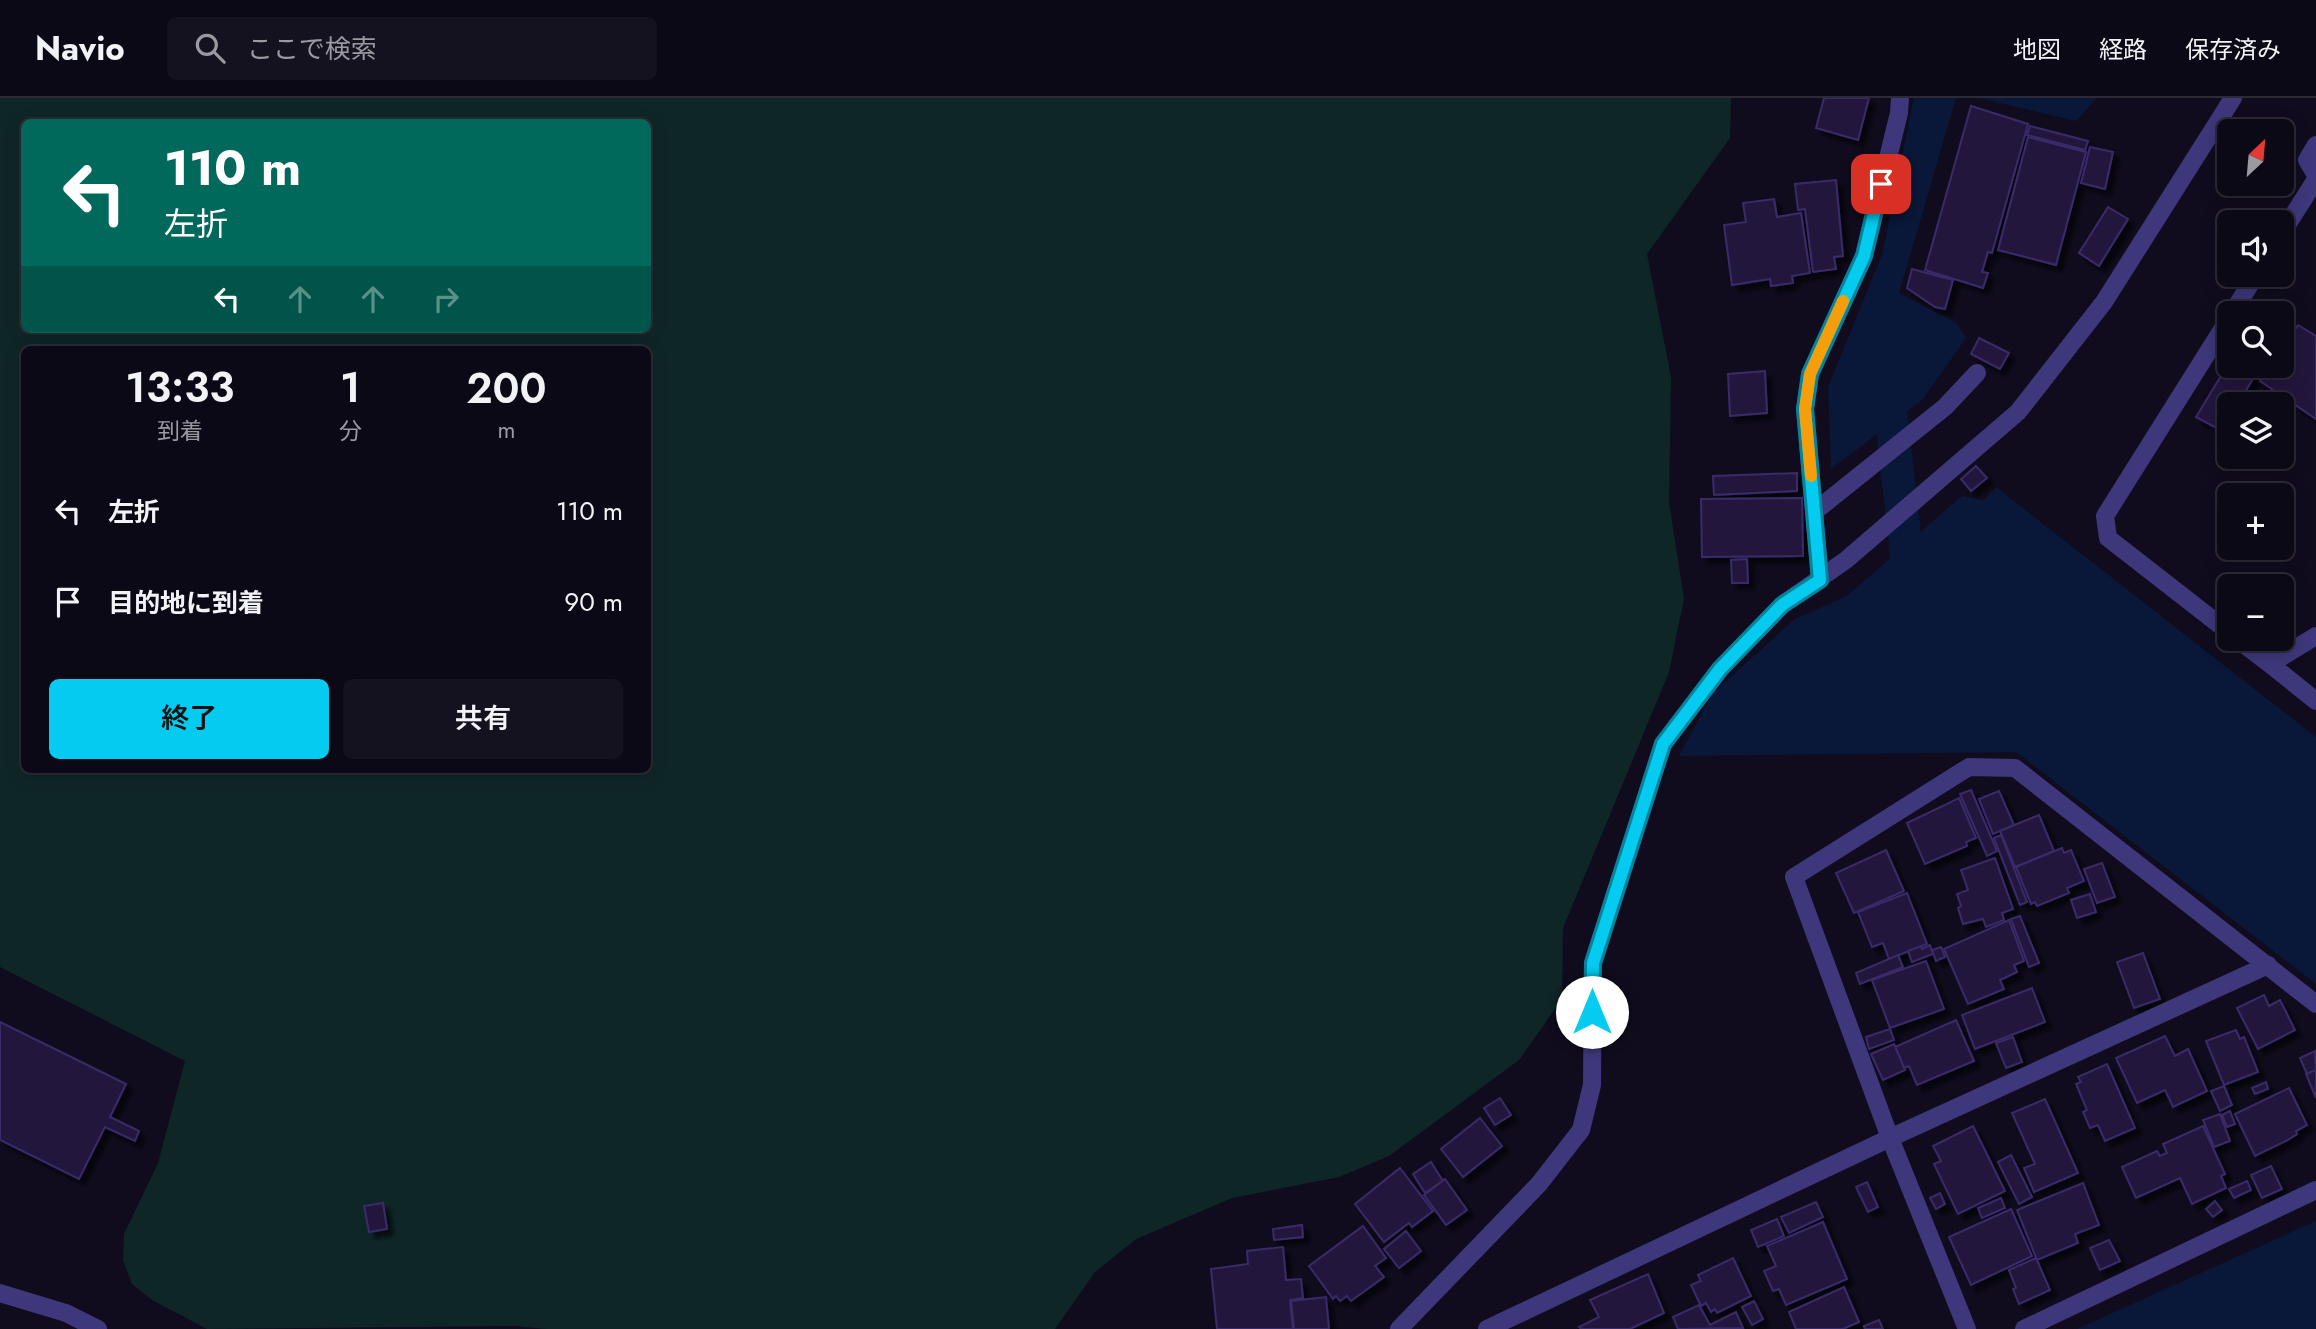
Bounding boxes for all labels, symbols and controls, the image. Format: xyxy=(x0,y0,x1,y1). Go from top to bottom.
search box xyxy=(167,17,657,80)
text: Navio xyxy=(35,25,125,72)
icon: search xyxy=(191,29,229,67)
text: ここで検索 xyxy=(247,30,377,68)
text: 地図 xyxy=(2013,32,2061,67)
text: 経路 xyxy=(2099,32,2147,67)
text: 保存済み xyxy=(2185,32,2281,67)
north arrow xyxy=(2217,119,2294,196)
map controls xyxy=(2217,119,2294,651)
text: 110 m xyxy=(164,133,301,203)
icon: left xyxy=(49,147,140,238)
pin xyxy=(1851,154,1911,214)
icon: arrive xyxy=(1862,165,1900,203)
text: 左折 xyxy=(164,201,228,247)
button: sound xyxy=(2217,210,2294,287)
icon: left xyxy=(208,280,246,318)
icon: ahead xyxy=(281,280,319,318)
icon: ahead xyxy=(354,280,392,318)
icon: right xyxy=(427,280,465,318)
button: search xyxy=(2217,301,2294,378)
text: 13:33 xyxy=(125,357,234,418)
text: 1 xyxy=(340,357,361,418)
text: 200 xyxy=(466,358,547,419)
button: layers xyxy=(2217,392,2294,469)
text: m xyxy=(497,413,515,447)
text: 到着 xyxy=(157,414,203,448)
text: 分 xyxy=(339,414,362,448)
button: + xyxy=(2217,483,2294,560)
icon: left xyxy=(49,492,87,530)
text: 110 m xyxy=(556,492,623,530)
text: 左折 xyxy=(108,493,160,531)
button: − xyxy=(2217,574,2294,651)
icon: arrive xyxy=(49,583,87,621)
text: 90 m xyxy=(564,583,623,621)
text: 目的地に到着 xyxy=(108,584,264,622)
button: 終了 xyxy=(49,679,329,759)
button: 共有 xyxy=(343,679,623,759)
position arrow xyxy=(1555,975,1629,1049)

